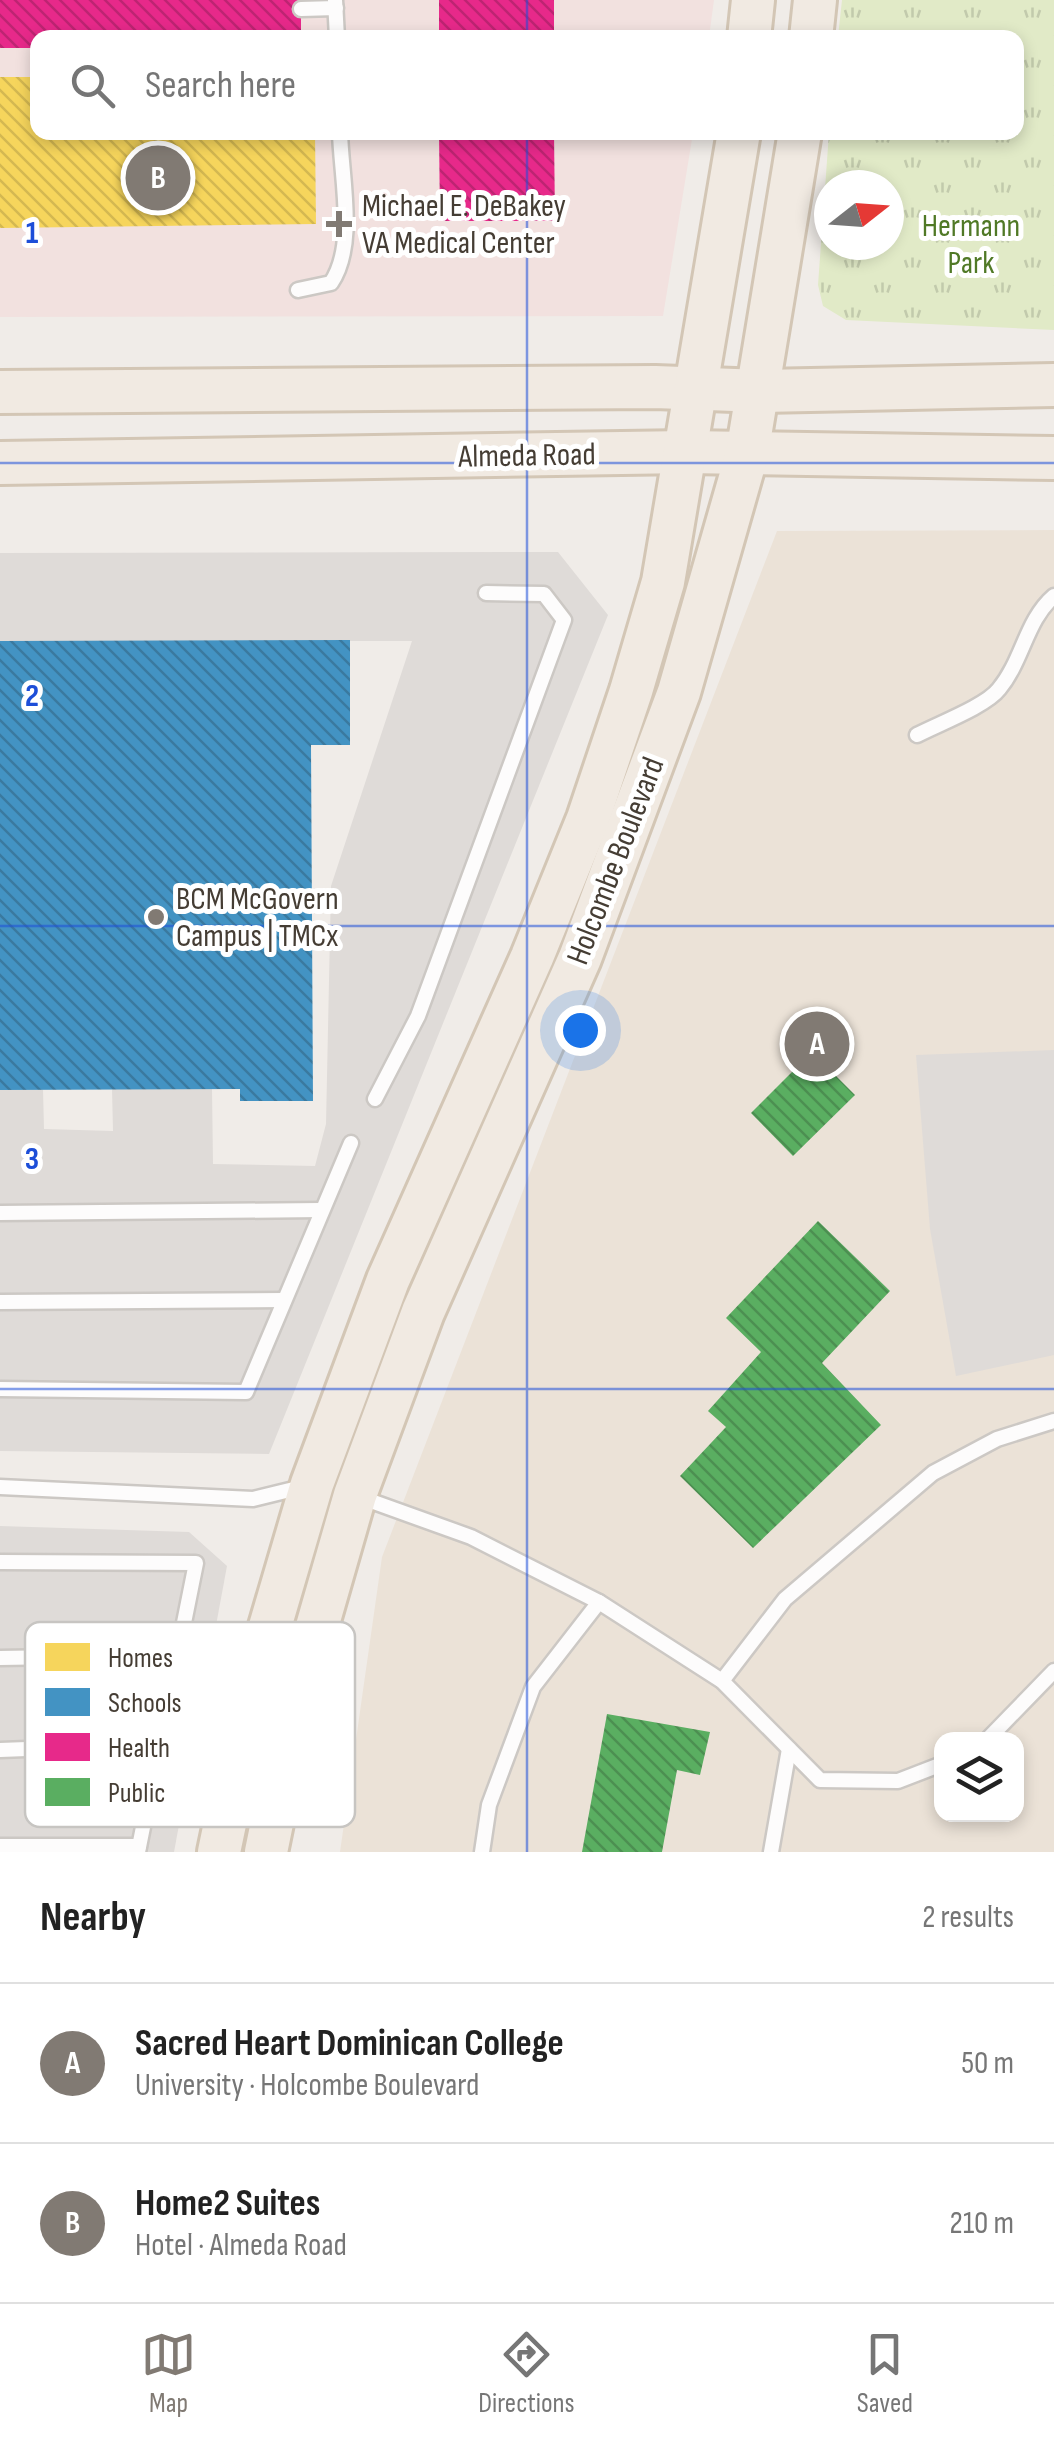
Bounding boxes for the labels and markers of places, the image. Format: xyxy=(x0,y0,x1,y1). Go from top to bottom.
pin: B xyxy=(126,140,190,216)
place label: Michael E. DeBakey VA Medical Center xyxy=(362,187,566,263)
marker: Michael E. DeBakey VA Medical Center xyxy=(326,211,352,237)
place label: BCM McGovern Campus | TMCx xyxy=(176,880,339,956)
marker: BCM McGovern Campus | TMCx xyxy=(145,906,167,928)
pin: A xyxy=(784,1006,850,1082)

